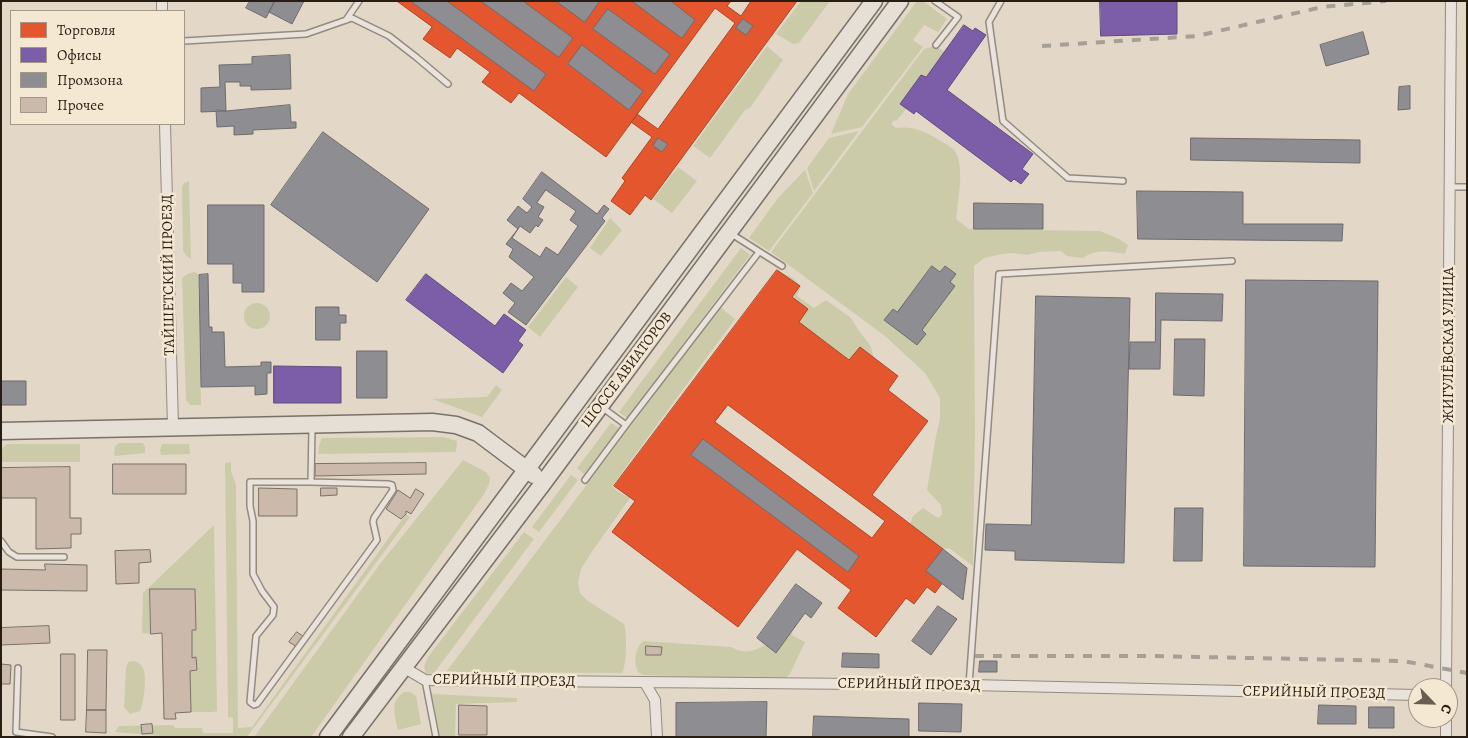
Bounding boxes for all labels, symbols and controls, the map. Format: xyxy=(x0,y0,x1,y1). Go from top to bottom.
legend xyxy=(10,10,185,125)
text: Торговля xyxy=(57,20,115,40)
text: Офисы xyxy=(57,45,102,65)
text: Промзона xyxy=(57,70,123,90)
text: Прочее xyxy=(57,95,104,115)
street label: ТАЙШЕТСКИЙ ПРОЕЗД xyxy=(159,194,179,356)
street label: ЖИГУЛЁВСКАЯ УЛИЦА xyxy=(1440,267,1458,423)
street label: ШОССЕ АВИАТОРОВ xyxy=(578,309,676,431)
street label: СЕРИЙНЫЙ ПРОЕЗД xyxy=(432,671,576,691)
street label: СЕРИЙНЫЙ ПРОЕЗД xyxy=(837,675,981,695)
north arrow xyxy=(1408,678,1458,728)
street label: СЕРИЙНЫЙ ПРОЕЗД xyxy=(1242,683,1386,703)
text: С xyxy=(1436,701,1457,717)

